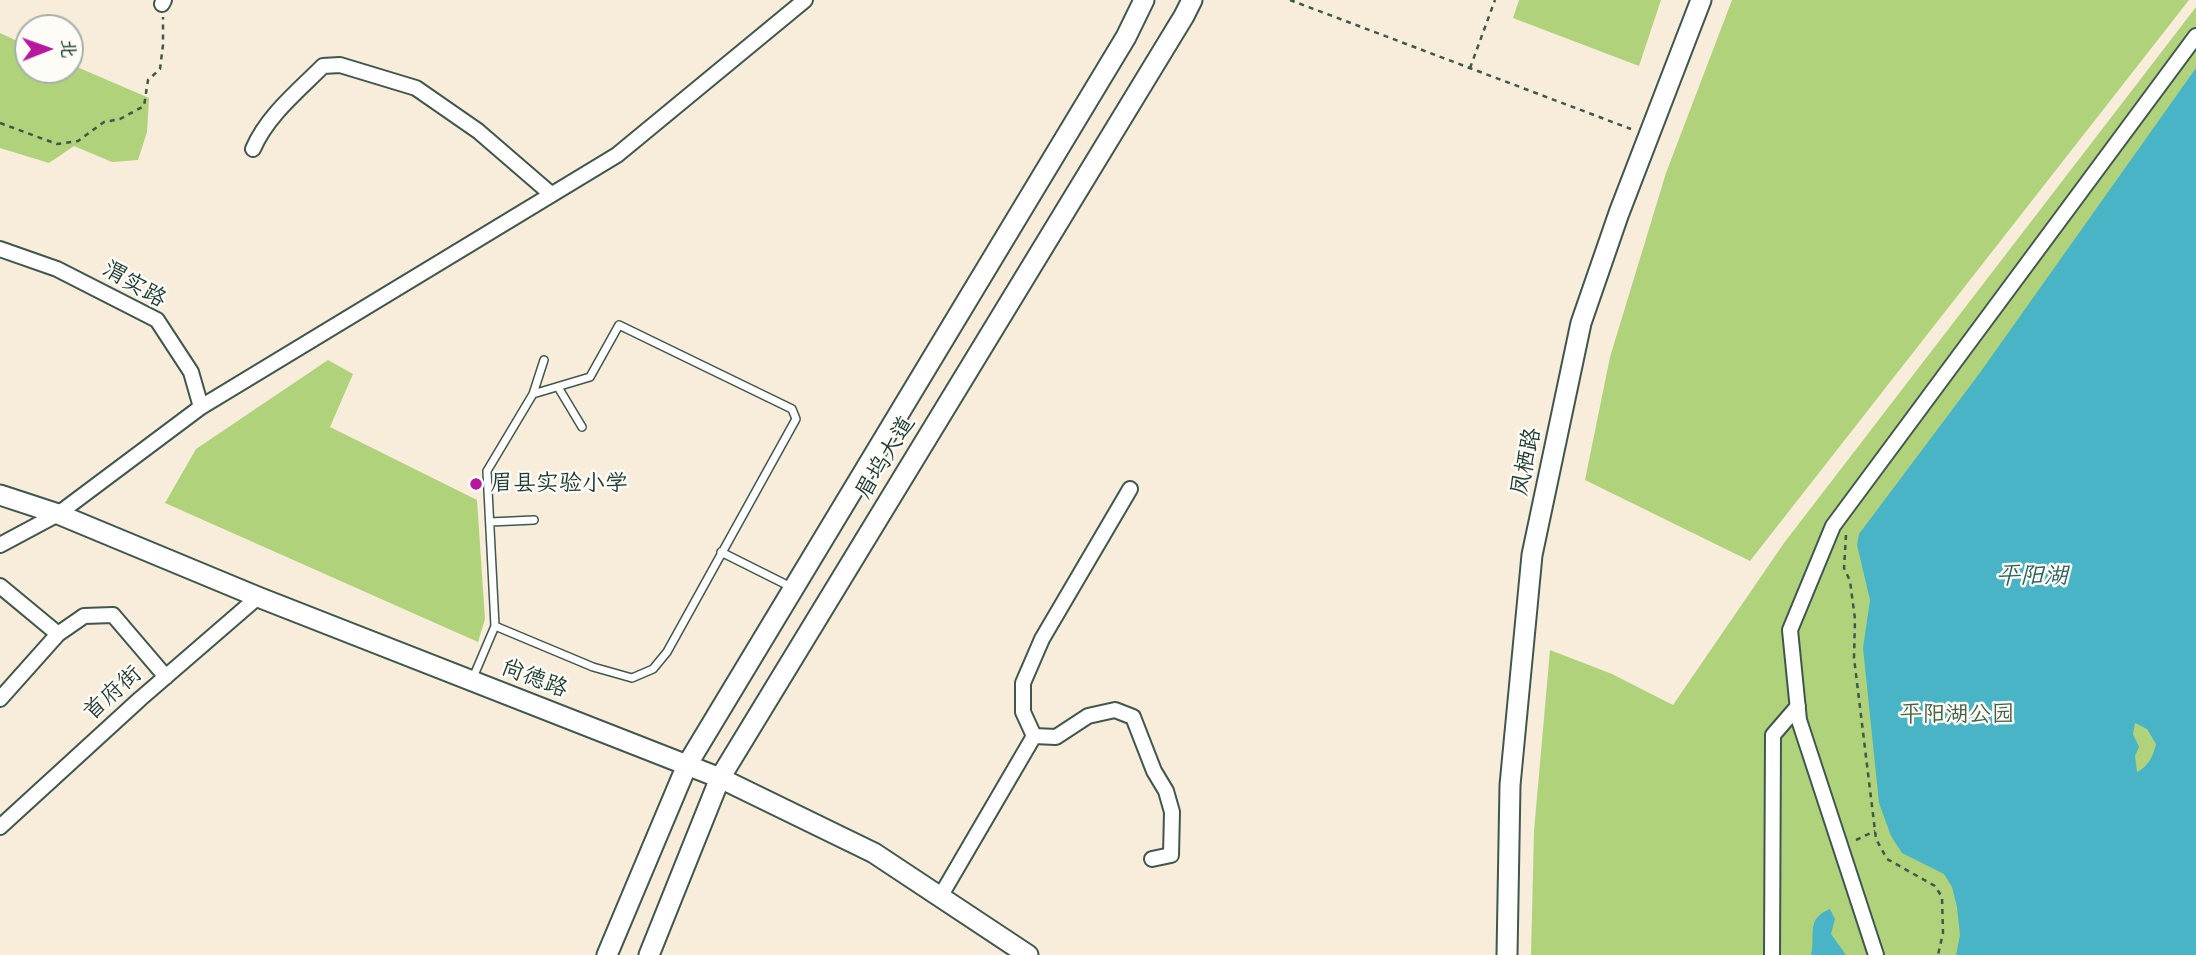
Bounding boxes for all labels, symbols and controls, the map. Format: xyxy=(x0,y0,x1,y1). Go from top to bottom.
north arrow xyxy=(14,14,84,84)
text: 北 xyxy=(57,39,80,58)
street label: 渭实路 xyxy=(97,256,171,314)
street label: 眉坞大道 xyxy=(850,411,922,505)
street label: 凤栖路 xyxy=(1506,425,1548,499)
place label: 眉县实验小学 xyxy=(490,470,628,498)
marker: 眉县实验小学 xyxy=(468,476,484,492)
water label: 平阳湖 xyxy=(1996,563,2068,591)
street label: 尚德路 xyxy=(497,654,571,704)
street label: 首府街 xyxy=(78,661,148,727)
park label: 平阳湖公园 xyxy=(1900,701,2014,729)

